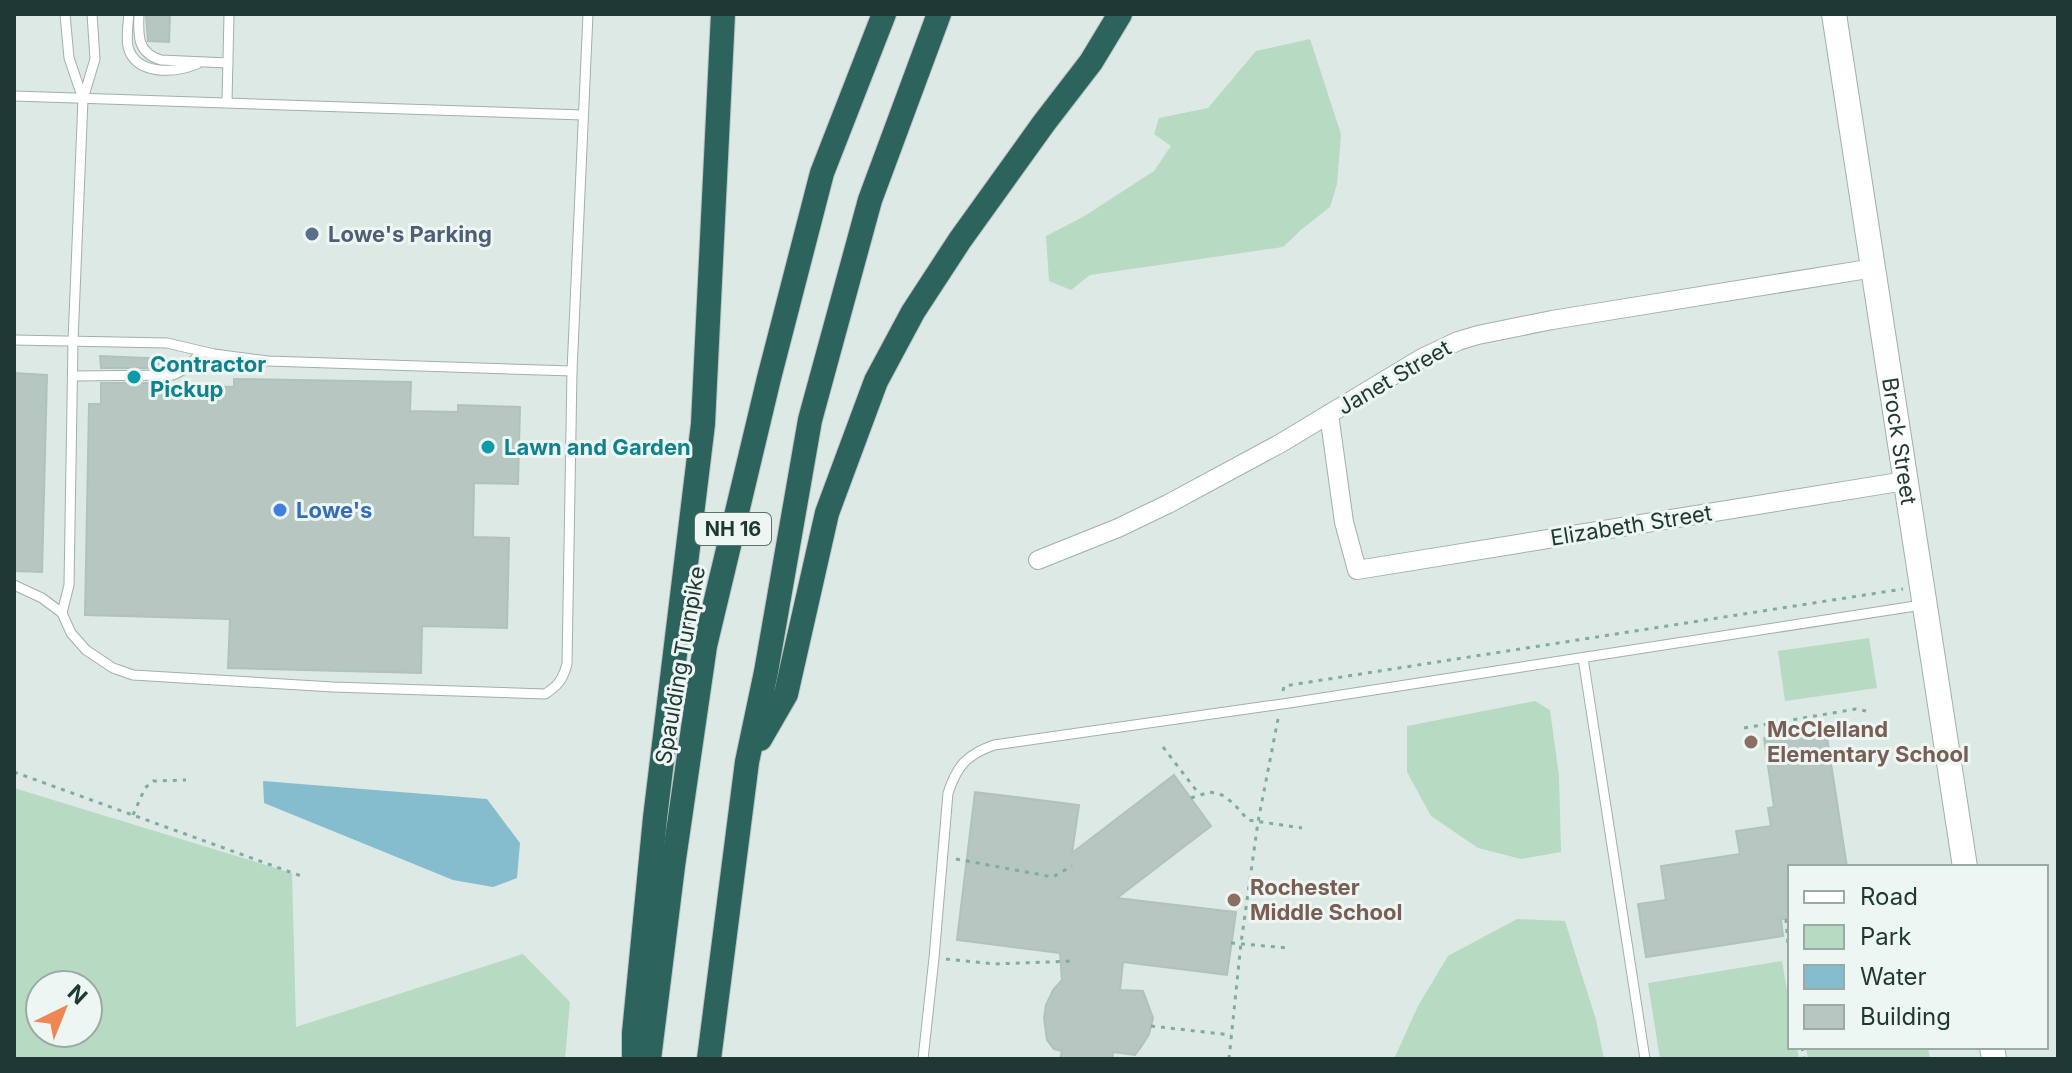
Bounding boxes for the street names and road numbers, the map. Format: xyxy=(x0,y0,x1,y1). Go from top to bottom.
street label: Janet Street xyxy=(1333,334,1455,420)
street label: Brock Street xyxy=(1877,376,1922,506)
street label: Elizabeth Street xyxy=(1548,499,1714,551)
road number: NH 16 xyxy=(695,513,771,545)
street label: Spaulding Turnpike xyxy=(650,564,710,766)

